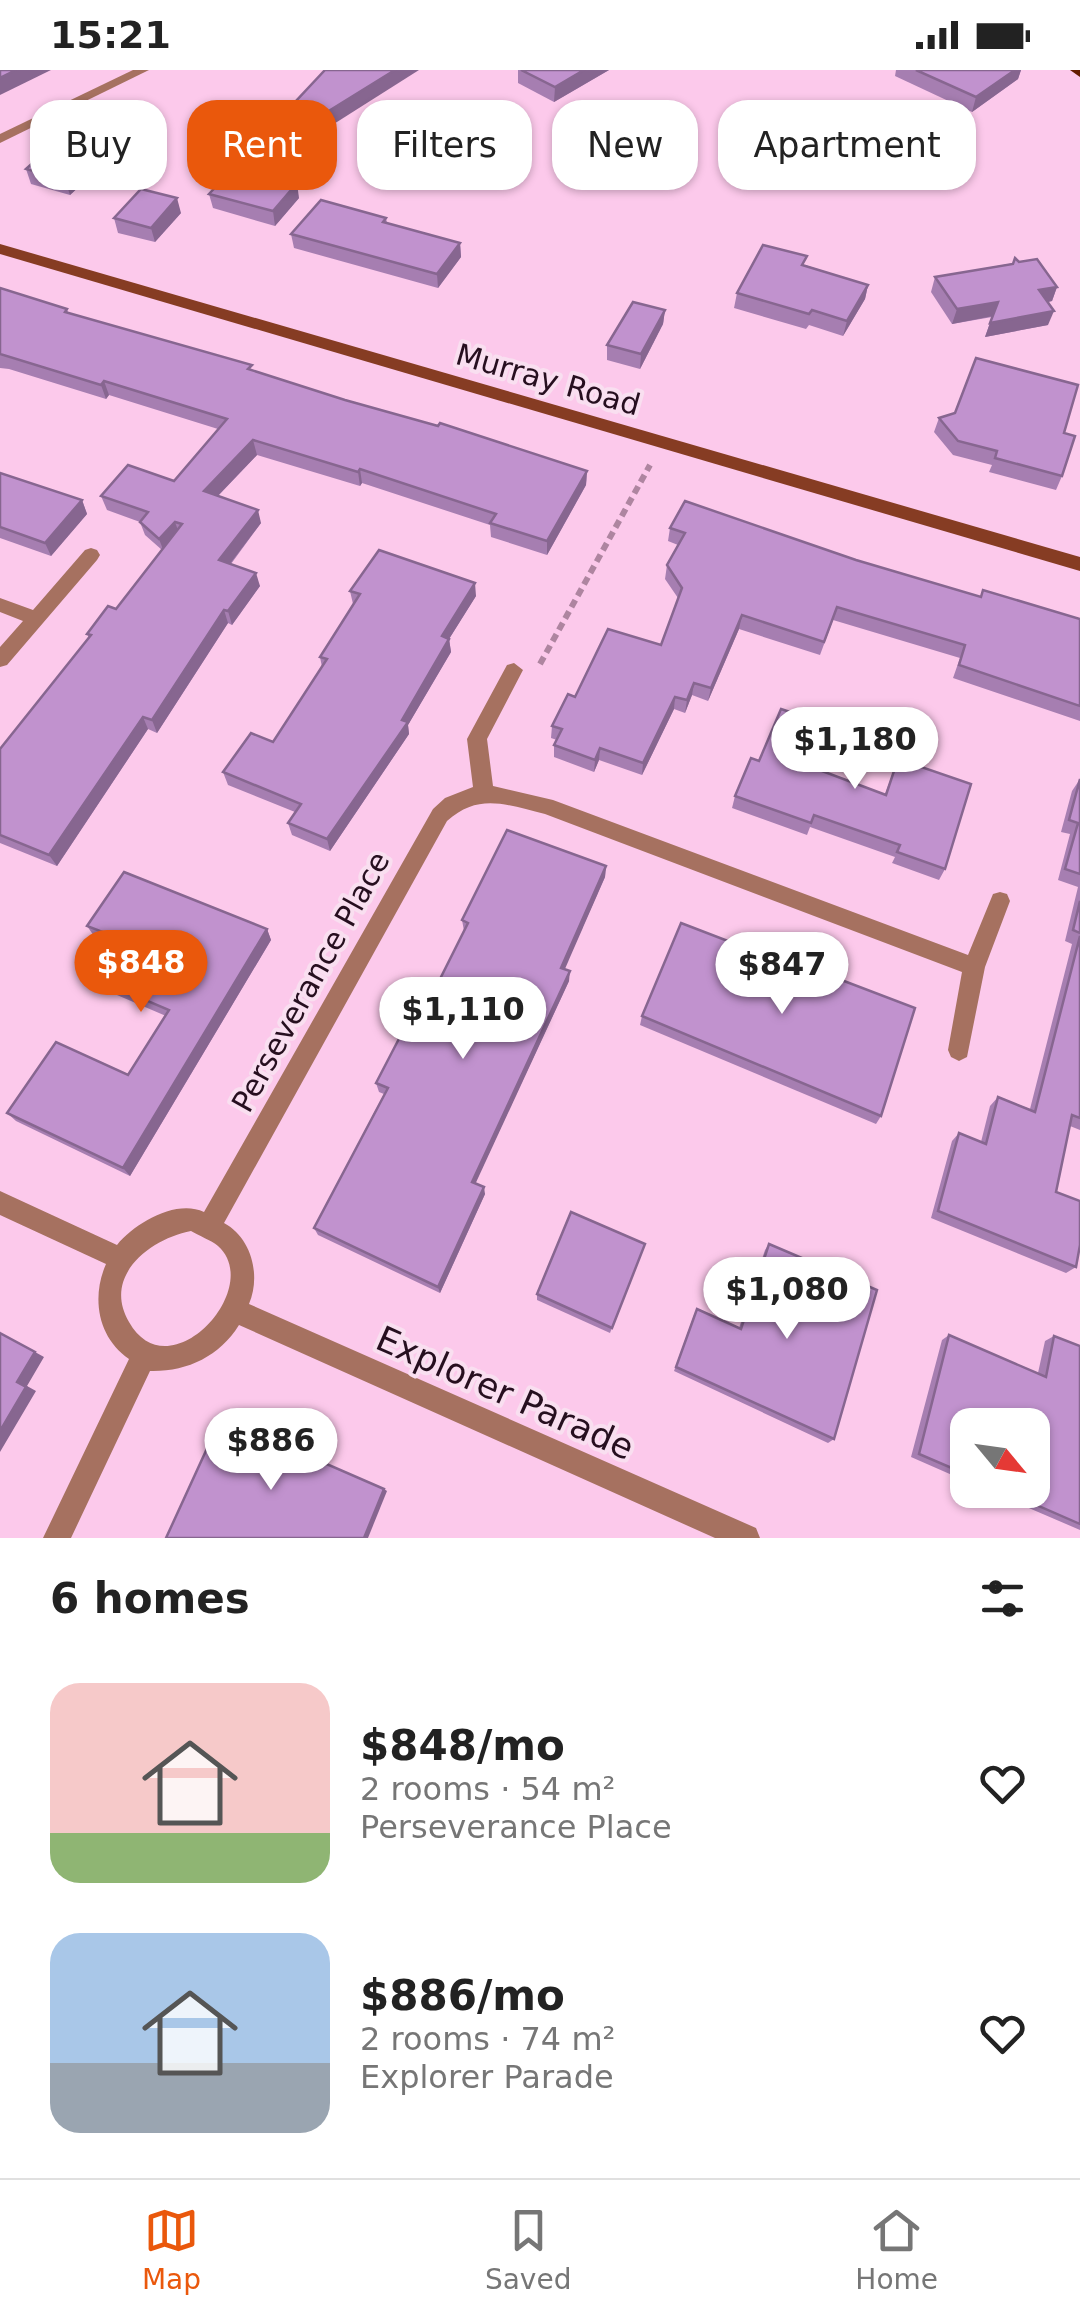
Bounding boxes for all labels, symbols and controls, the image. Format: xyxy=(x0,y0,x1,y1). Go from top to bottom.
text: 15:21 xyxy=(50,13,171,57)
chip: Buy xyxy=(30,100,167,190)
chip: Rent xyxy=(187,100,337,190)
chip: Filters xyxy=(357,100,532,190)
chip: New xyxy=(552,100,698,190)
chip: Apartment xyxy=(718,100,976,190)
street label: Murray Road xyxy=(452,337,644,423)
pin: $1,180 xyxy=(774,707,936,792)
text: $1,180 xyxy=(793,720,917,758)
street label: Perseverance Place xyxy=(224,846,397,1118)
pin: $848 xyxy=(82,930,200,1015)
pin: $847 xyxy=(723,932,841,1017)
text: $848 xyxy=(96,943,186,981)
text: $847 xyxy=(737,945,827,983)
pin: $1,110 xyxy=(382,977,544,1062)
text: $1,110 xyxy=(401,990,525,1028)
pin: $1,080 xyxy=(706,1257,868,1342)
text: $1,080 xyxy=(725,1270,849,1308)
street label: Explorer Parade xyxy=(370,1318,640,1468)
pin: $886 xyxy=(212,1408,330,1493)
north arrow xyxy=(950,1408,1050,1508)
map controls xyxy=(950,1408,1050,1508)
text: $886 xyxy=(226,1421,316,1459)
icon: filters xyxy=(975,1571,1030,1626)
text: 6 homes xyxy=(50,1574,250,1623)
text: $848/mo xyxy=(360,1721,565,1770)
icon: home xyxy=(130,1723,250,1843)
icon: heart xyxy=(975,1756,1030,1811)
text: 2 rooms · 54 m² xyxy=(360,1770,615,1808)
text: Perseverance Place xyxy=(360,1808,672,1846)
text: $886/mo xyxy=(360,1971,565,2020)
icon: home xyxy=(130,1973,250,2093)
icon: heart xyxy=(975,2006,1030,2061)
text: 2 rooms · 74 m² xyxy=(360,2020,615,2058)
text: Explorer Parade xyxy=(360,2058,614,2096)
tab: Map xyxy=(142,2203,201,2296)
tab: Saved xyxy=(485,2203,571,2296)
tab: Home xyxy=(855,2203,938,2296)

